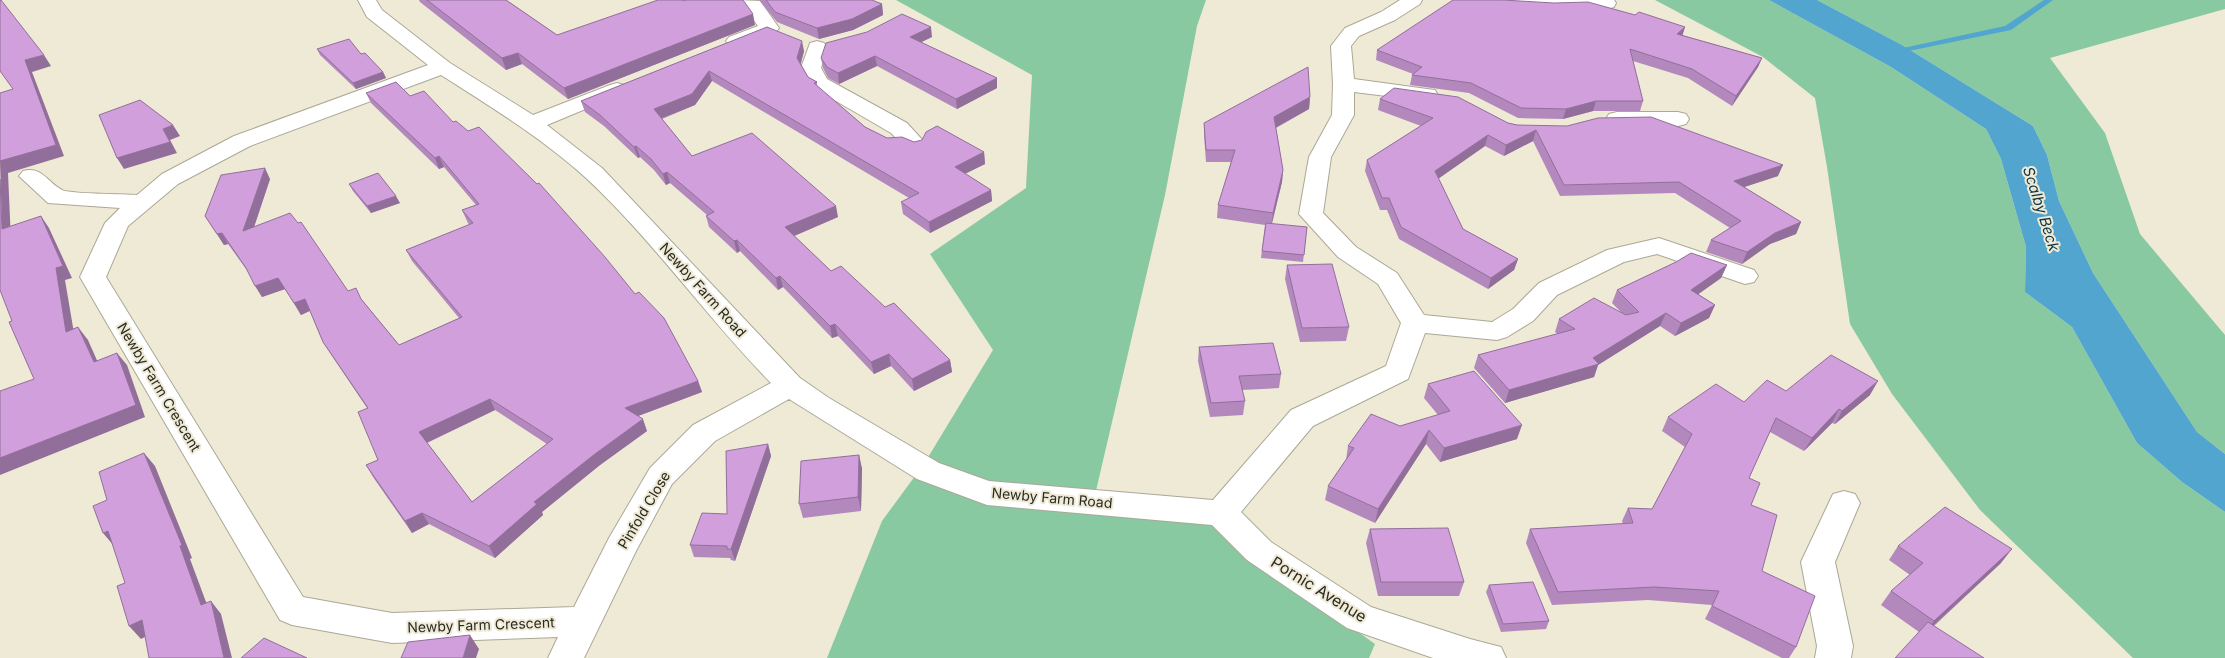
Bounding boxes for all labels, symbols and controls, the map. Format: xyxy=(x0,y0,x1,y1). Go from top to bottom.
water label: Scalby Beck xyxy=(2019,164,2064,254)
street label: Newby Farm Road xyxy=(656,239,750,340)
street label: Newby Farm Crescent xyxy=(114,319,205,455)
street label: Pinfold Close xyxy=(614,468,673,552)
street label: Newby Farm Road xyxy=(991,484,1113,511)
street label: Pornic Avenue xyxy=(1267,552,1371,626)
street label: Newby Farm Crescent xyxy=(407,613,555,636)

